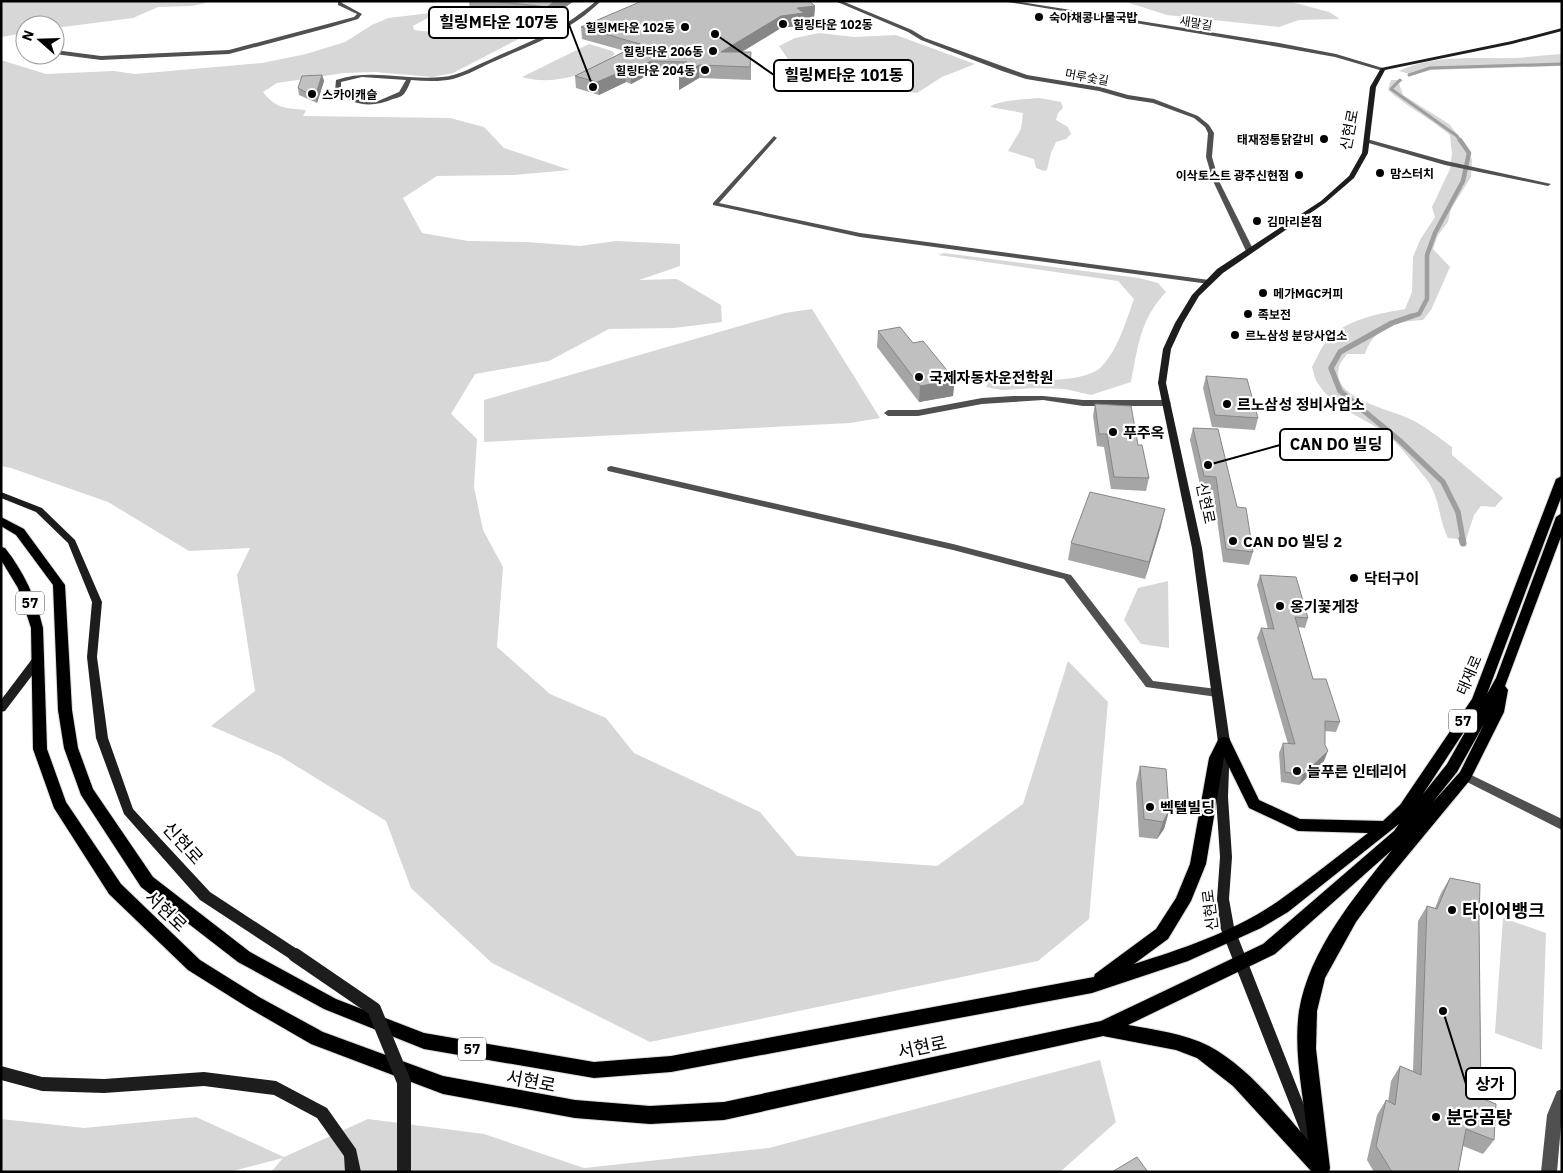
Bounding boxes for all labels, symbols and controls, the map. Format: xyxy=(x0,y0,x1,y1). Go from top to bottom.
callout: 힐링M타운 107동 xyxy=(429,7,568,38)
place label: 숙아채콩나물국밥 xyxy=(1049,10,1137,25)
marker: 숙아채콩나물국밥 xyxy=(1033,11,1045,23)
text: 힐링M타운 107동 xyxy=(439,12,559,32)
street label: 새말길 xyxy=(1178,13,1214,33)
north arrow xyxy=(15,15,65,65)
place label: 힐링타운 102동 xyxy=(793,17,873,32)
marker: 힐링타운 102동 xyxy=(777,18,789,30)
place label: 힐링M타운 102동 xyxy=(586,20,675,35)
marker: 힐링M타운 102동 xyxy=(679,21,691,33)
text: N xyxy=(18,28,38,43)
place label: 힐링타운 206동 xyxy=(623,44,703,59)
marker: 힐링타운 206동 xyxy=(707,45,719,57)
callout: 힐링M타운 101동 xyxy=(774,60,913,91)
place label: 힐링타운 204동 xyxy=(615,63,695,78)
marker: 힐링타운 204동 xyxy=(699,64,711,76)
text: 힐링M타운 101동 xyxy=(784,65,904,85)
street label: 머루숯길 xyxy=(1064,66,1110,88)
place label: 스카이캐슬 xyxy=(322,87,377,102)
marker: 스카이캐슬 xyxy=(306,88,318,100)
street label: 신현로 xyxy=(1336,108,1362,152)
place label: 태재정통닭갈비 xyxy=(1237,132,1314,147)
marker: 태재정통닭갈비 xyxy=(1318,133,1330,145)
place label: 맘스터치 xyxy=(1390,166,1434,181)
marker: 맘스터치 xyxy=(1374,167,1386,179)
place label: 이삭토스트 광주신현점 xyxy=(1176,168,1289,183)
marker: 이삭토스트 광주신현점 xyxy=(1293,169,1305,181)
place label: 김마리본점 xyxy=(1267,214,1322,229)
marker: 김마리본점 xyxy=(1251,215,1263,227)
place label: 메가MGC커피 xyxy=(1273,286,1343,301)
marker: 메가MGC커피 xyxy=(1257,287,1269,299)
place label: 족보전 xyxy=(1258,307,1291,322)
marker: 족보전 xyxy=(1242,308,1254,320)
place label: 르노삼성 분당사업소 xyxy=(1245,328,1347,343)
marker: 르노삼성 분당사업소 xyxy=(1229,329,1241,341)
place label: 국제자동차운전학원 xyxy=(929,368,1053,387)
marker: 국제자동차운전학원 xyxy=(913,371,925,383)
place label: 르노삼성 정비사업소 xyxy=(1237,395,1365,414)
marker: 르노삼성 정비사업소 xyxy=(1221,398,1233,410)
place label: 푸주옥 xyxy=(1123,423,1165,442)
marker: 푸주옥 xyxy=(1107,426,1119,438)
callout: CAN DO 빌딩 xyxy=(1280,429,1392,460)
text: CAN DO 빌딩 xyxy=(1290,434,1382,454)
street label: 신현로 xyxy=(1192,481,1220,525)
place label: CAN DO 빌딩 2 xyxy=(1243,532,1342,551)
marker: CAN DO 빌딩 2 xyxy=(1227,535,1239,547)
place label: 닥터구이 xyxy=(1364,569,1419,588)
marker: 닥터구이 xyxy=(1348,572,1360,584)
road number: 57 xyxy=(16,592,44,614)
place label: 옹기꽃게장 xyxy=(1290,597,1359,616)
marker: 옹기꽃게장 xyxy=(1274,600,1286,612)
street label: 태재로 xyxy=(1452,652,1486,698)
road number: 57 xyxy=(1449,709,1477,732)
place label: 늘푸른 인테리어 xyxy=(1307,762,1407,781)
marker: 늘푸른 인테리어 xyxy=(1291,765,1303,777)
place label: 벡텔빌딩 xyxy=(1160,798,1215,817)
marker: 벡텔빌딩 xyxy=(1144,801,1156,813)
street label: 신현로 xyxy=(158,817,208,869)
street label: 서현로 xyxy=(140,885,192,937)
street label: 신현로 xyxy=(1198,888,1222,932)
place label: 타이어뱅크 xyxy=(1462,899,1545,922)
marker: 타이어뱅크 xyxy=(1446,904,1458,916)
street label: 서현로 xyxy=(895,1031,949,1063)
road number: 57 xyxy=(458,1038,486,1060)
street label: 서현로 xyxy=(504,1065,558,1097)
callout: 상가 xyxy=(1466,1068,1515,1099)
text: 상가 xyxy=(1475,1074,1505,1094)
place label: 분당곰탕 xyxy=(1446,1106,1513,1129)
marker: 분당곰탕 xyxy=(1430,1111,1442,1123)

